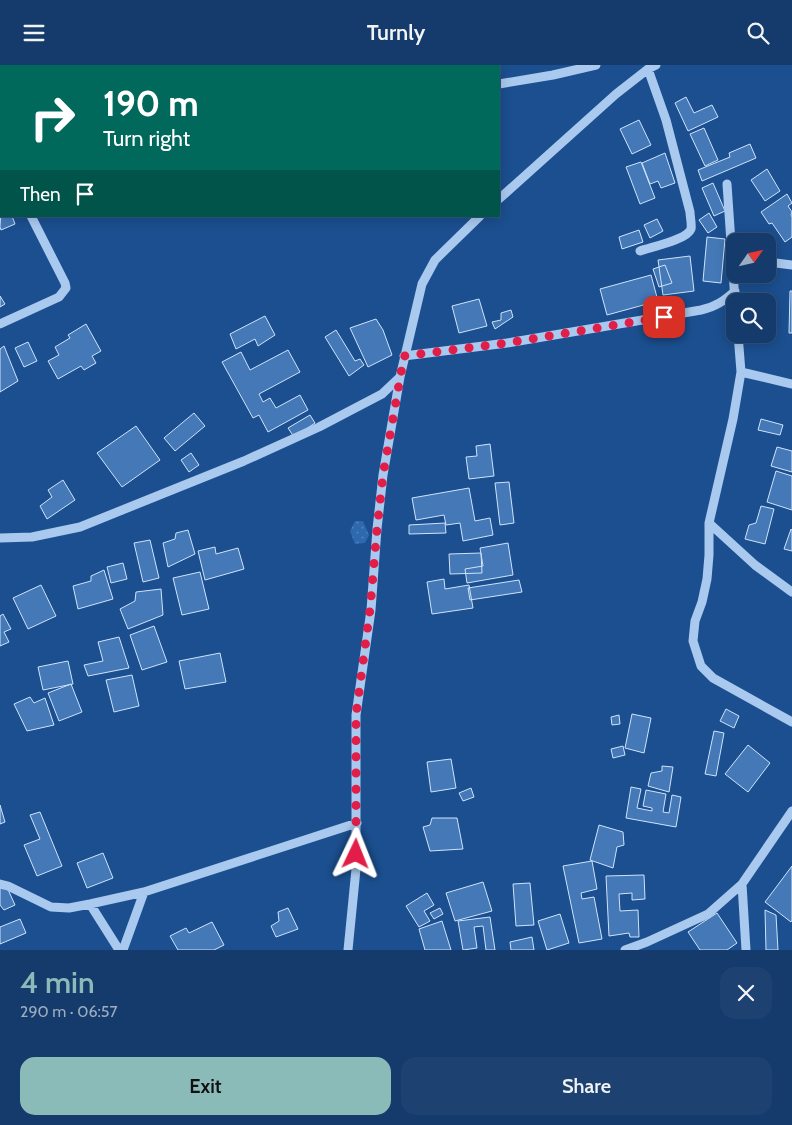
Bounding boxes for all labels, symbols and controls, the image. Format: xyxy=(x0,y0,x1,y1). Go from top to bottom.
icon: menu xyxy=(20,19,48,47)
text: Turnly xyxy=(367,19,425,46)
icon: search xyxy=(744,19,772,47)
text: 190 m xyxy=(103,82,199,125)
icon: right xyxy=(20,85,85,150)
text: Turn right xyxy=(103,125,190,152)
icon: arrive xyxy=(71,180,99,208)
text: Then xyxy=(20,183,61,206)
north arrow xyxy=(726,233,776,283)
map controls xyxy=(726,233,776,343)
button: search xyxy=(726,293,776,343)
pin xyxy=(643,296,685,338)
icon: arrive xyxy=(650,303,678,331)
position arrow xyxy=(329,827,381,879)
text: 4 min xyxy=(20,964,95,1001)
button: close xyxy=(720,967,772,1019)
text: 290 m · 06:57 xyxy=(20,1002,118,1021)
button: Exit xyxy=(20,1057,391,1115)
button: Share xyxy=(401,1057,772,1115)

